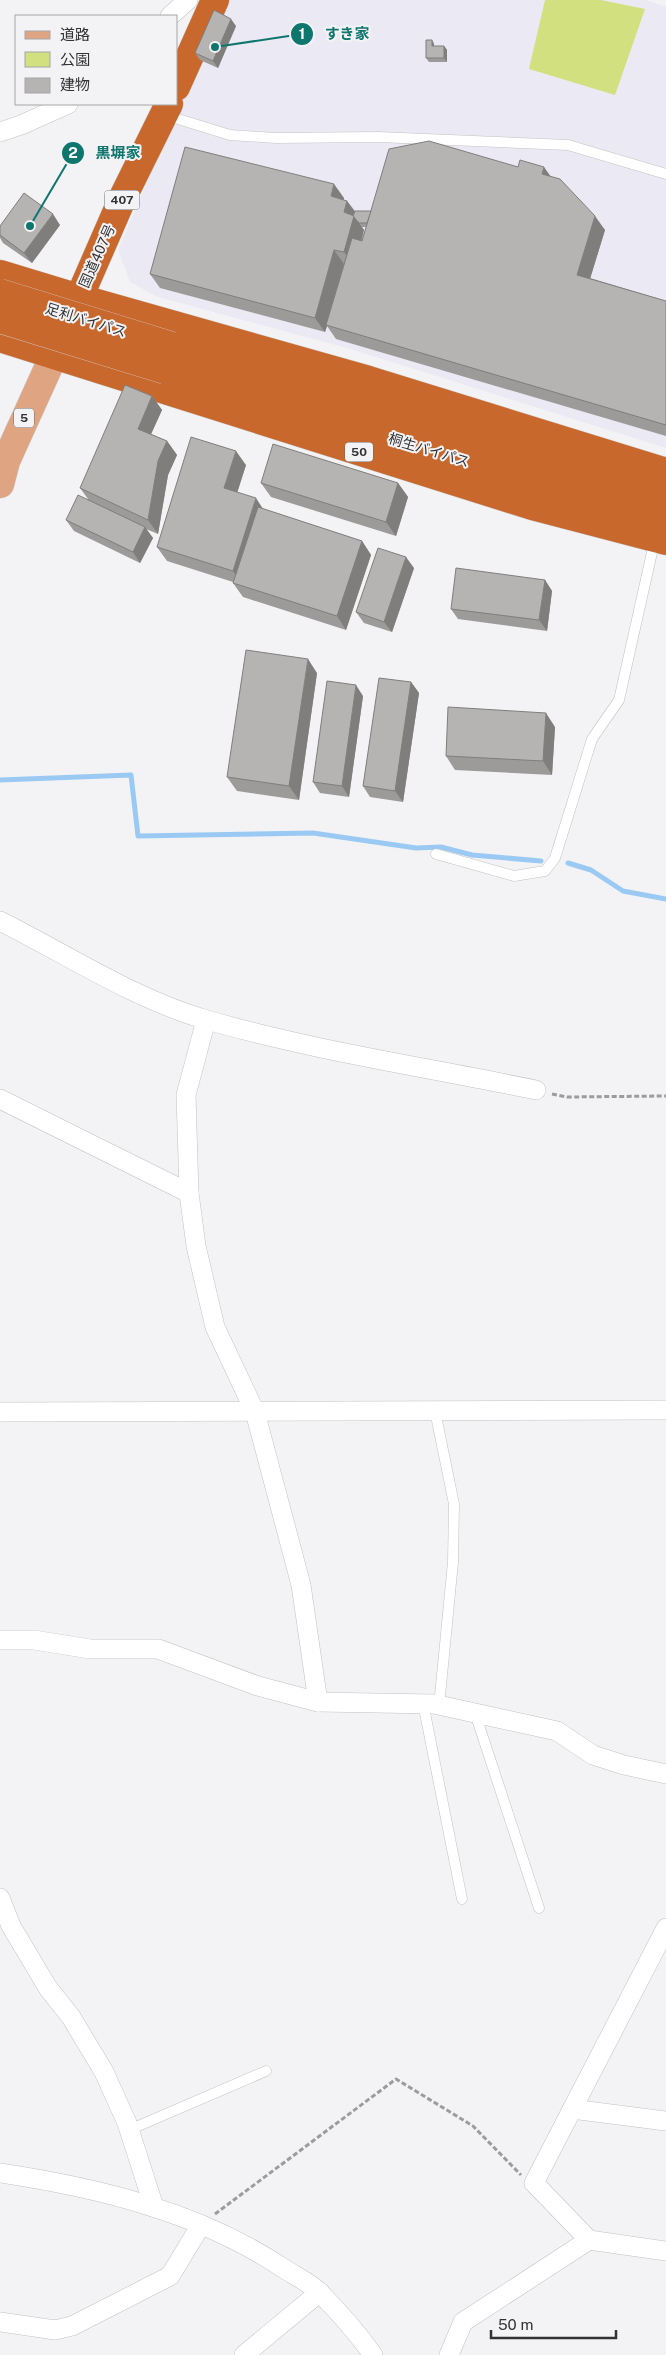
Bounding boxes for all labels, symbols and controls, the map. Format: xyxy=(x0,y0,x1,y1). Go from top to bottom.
legend xyxy=(15,15,178,105)
callout: すき家 xyxy=(290,19,380,49)
text: 1 xyxy=(299,25,305,42)
text: すき家 xyxy=(324,25,370,42)
text: 道路 xyxy=(60,26,90,43)
text: 公園 xyxy=(60,51,90,68)
text: 建物 xyxy=(60,76,90,93)
callout: 黒塀家 xyxy=(60,138,150,168)
text: 2 xyxy=(68,144,78,161)
text: 黒塀家 xyxy=(95,144,141,161)
road number: 407 xyxy=(104,190,140,210)
street label: 国道407号 xyxy=(76,222,118,290)
street label: 足利バイパス xyxy=(44,300,128,340)
road number: 5 xyxy=(14,408,34,428)
street label: 桐生バイパス xyxy=(387,430,471,470)
road number: 50 xyxy=(345,442,373,462)
scale bar xyxy=(491,2308,616,2340)
text: 50 m xyxy=(498,2316,533,2333)

